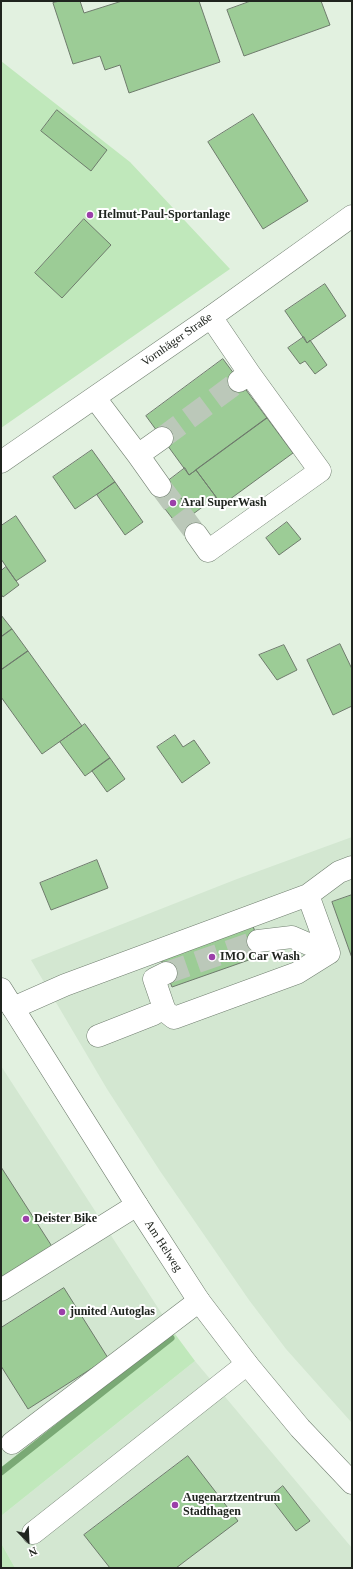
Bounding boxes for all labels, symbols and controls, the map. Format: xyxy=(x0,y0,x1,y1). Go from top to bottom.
place label: Helmut-Paul-Sportanlage xyxy=(98,208,230,222)
marker: Helmut-Paul-Sportanlage xyxy=(85,210,95,220)
street label: Vornhäger Straße xyxy=(139,310,215,370)
place label: Aral SuperWash xyxy=(181,496,267,510)
marker: Aral SuperWash xyxy=(168,498,178,508)
place label: IMO Car Wash xyxy=(220,950,300,964)
marker: IMO Car Wash xyxy=(207,952,217,962)
place label: Deister Bike xyxy=(34,1212,97,1226)
marker: Deister Bike xyxy=(21,1214,31,1224)
street label: Am Helweg xyxy=(141,1218,185,1274)
place label: junited Autoglas xyxy=(70,1305,155,1319)
marker: junited Autoglas xyxy=(57,1307,67,1317)
place label: Augenarztzentrum Stadthagen xyxy=(183,1491,280,1519)
marker: Augenarztzentrum Stadthagen xyxy=(170,1500,180,1510)
north arrow xyxy=(8,1521,48,1561)
text: N xyxy=(27,1545,39,1559)

